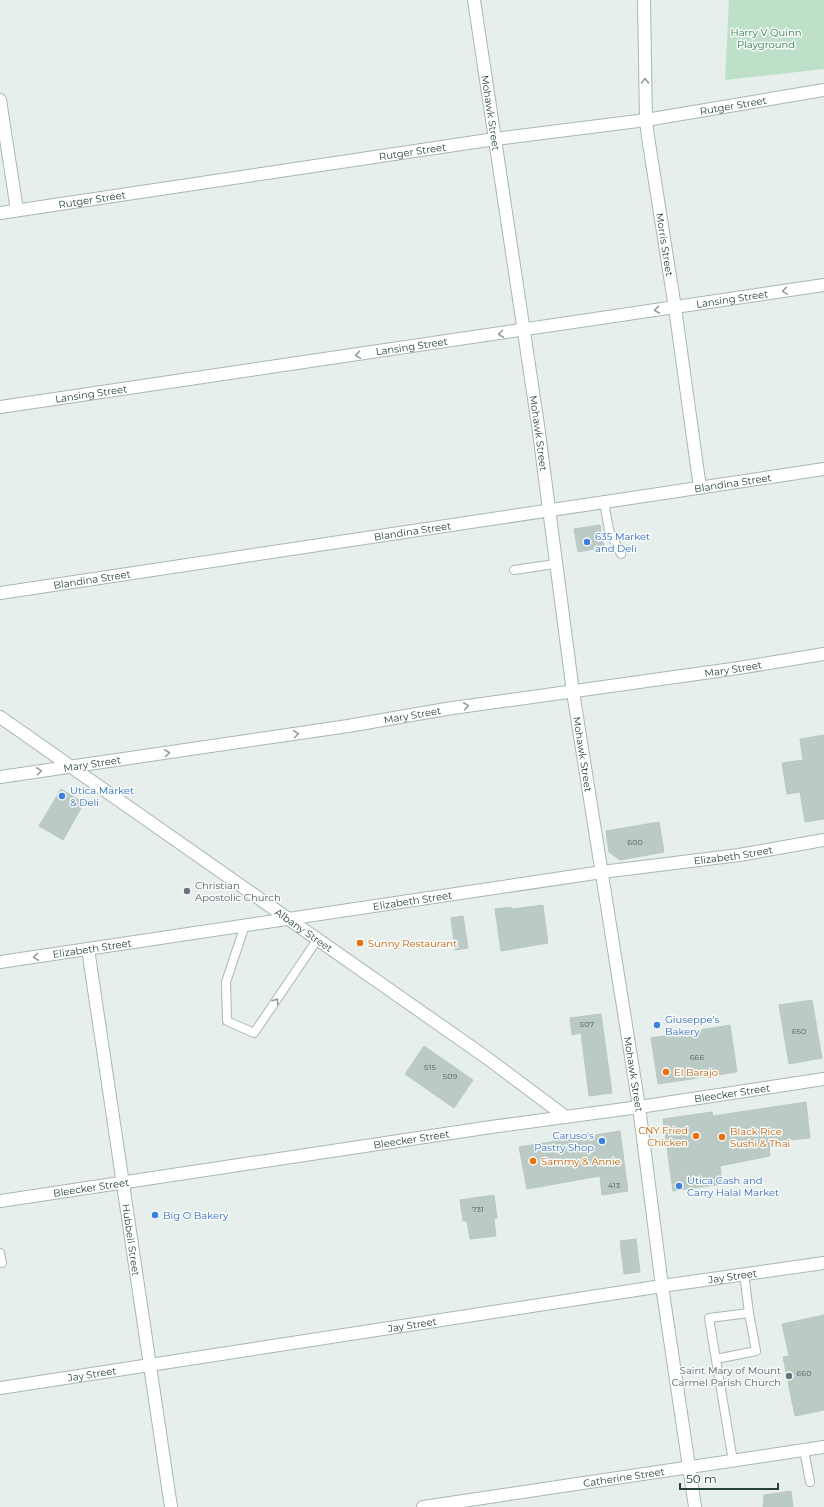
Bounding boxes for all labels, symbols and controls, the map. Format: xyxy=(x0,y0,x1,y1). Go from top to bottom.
park label: Harry V Quinn Playground xyxy=(731,26,801,51)
street label: Mohawk Street xyxy=(479,74,503,151)
one-way arrow xyxy=(641,78,649,84)
street label: Rutger Street xyxy=(699,93,768,117)
street label: Rutger Street xyxy=(378,140,447,163)
street label: Rutger Street xyxy=(58,188,126,211)
street label: Morris Street xyxy=(654,212,676,277)
one-way arrow xyxy=(782,286,789,295)
street label: Lansing Street xyxy=(695,287,769,310)
one-way arrow xyxy=(654,305,660,314)
one-way arrow xyxy=(498,329,504,338)
street label: Lansing Street xyxy=(375,334,448,358)
one-way arrow xyxy=(355,350,361,359)
street label: Lansing Street xyxy=(54,382,128,405)
street label: Mohawk Street xyxy=(527,395,550,472)
street label: Blandina Street xyxy=(693,471,772,495)
street label: Blandina Street xyxy=(373,519,452,543)
place label: 635 Market and Deli xyxy=(595,530,650,555)
marker: 635 Market and Deli xyxy=(582,537,592,547)
street label: Blandina Street xyxy=(52,567,131,591)
street label: Mary Street xyxy=(704,658,763,679)
one-way arrow xyxy=(463,702,469,711)
street label: Mary Street xyxy=(383,704,442,726)
street label: Mohawk Street xyxy=(570,716,595,793)
one-way arrow xyxy=(293,730,299,739)
one-way arrow xyxy=(164,749,170,758)
street label: Mary Street xyxy=(63,753,122,774)
one-way arrow xyxy=(36,767,42,776)
place label: Utica Market & Deli xyxy=(70,784,134,809)
marker: Utica Market & Deli xyxy=(57,791,67,801)
house number: 600 xyxy=(627,837,643,847)
street label: Elizabeth Street xyxy=(693,843,774,867)
place label: Christian Apostolic Church xyxy=(195,879,281,904)
marker: Christian Apostolic Church xyxy=(182,886,192,896)
street label: Elizabeth Street xyxy=(372,888,453,913)
street label: Albany Street xyxy=(273,905,335,954)
street label: Elizabeth Street xyxy=(52,936,132,961)
place label: Sunny Restaurant xyxy=(368,937,457,950)
marker: Sunny Restaurant xyxy=(355,938,365,948)
one-way arrow xyxy=(33,952,39,961)
one-way arrow xyxy=(271,998,278,1005)
place label: Giuseppe's Bakery xyxy=(665,1013,719,1038)
house number: 507 xyxy=(580,1019,595,1029)
marker: Giuseppe's Bakery xyxy=(652,1020,662,1030)
house number: 650 xyxy=(792,1026,806,1036)
street label: Mohawk Street xyxy=(621,1036,646,1113)
house number: 666 xyxy=(690,1052,704,1062)
house number: 515 xyxy=(424,1062,436,1072)
place label: El Barajo xyxy=(674,1066,718,1079)
marker: El Barajo xyxy=(661,1067,671,1077)
house number: 509 xyxy=(443,1071,457,1081)
street label: Bleecker Street xyxy=(693,1081,771,1105)
place label: CNY Fried Chicken xyxy=(638,1124,688,1149)
place label: Black Rice Sushi & Thai xyxy=(730,1125,790,1150)
street label: Bleecker Street xyxy=(372,1127,450,1151)
place label: Caruso's Pastry Shop xyxy=(534,1129,594,1154)
marker: CNY Fried Chicken xyxy=(691,1131,701,1141)
marker: Black Rice Sushi & Thai xyxy=(717,1132,727,1142)
marker: Caruso's Pastry Shop xyxy=(597,1136,607,1146)
place label: Sammy & Annie xyxy=(541,1155,621,1168)
marker: Sammy & Annie xyxy=(528,1156,538,1166)
place label: Utica Cash and Carry Halal Market xyxy=(687,1174,779,1199)
street label: Bleecker Street xyxy=(52,1175,130,1199)
house number: 413 xyxy=(608,1180,621,1190)
marker: Utica Cash and Carry Halal Market xyxy=(674,1181,684,1191)
street label: Hubbell Street xyxy=(119,1203,143,1277)
house number: 731 xyxy=(472,1204,484,1214)
place label: Big O Bakery xyxy=(163,1209,229,1222)
marker: Big O Bakery xyxy=(150,1210,160,1220)
street label: Jay Street xyxy=(706,1266,758,1286)
street label: Jay Street xyxy=(386,1314,437,1335)
street label: Jay Street xyxy=(66,1364,117,1384)
place label: Saint Mary of Mount Carmel Parish Church xyxy=(672,1364,781,1389)
house number: 660 xyxy=(796,1368,812,1378)
marker: Saint Mary of Mount Carmel Parish Church xyxy=(784,1371,794,1381)
street label: Catherine Street xyxy=(582,1464,665,1489)
scale bar xyxy=(680,1465,778,1491)
text: 50 m xyxy=(686,1471,717,1486)

